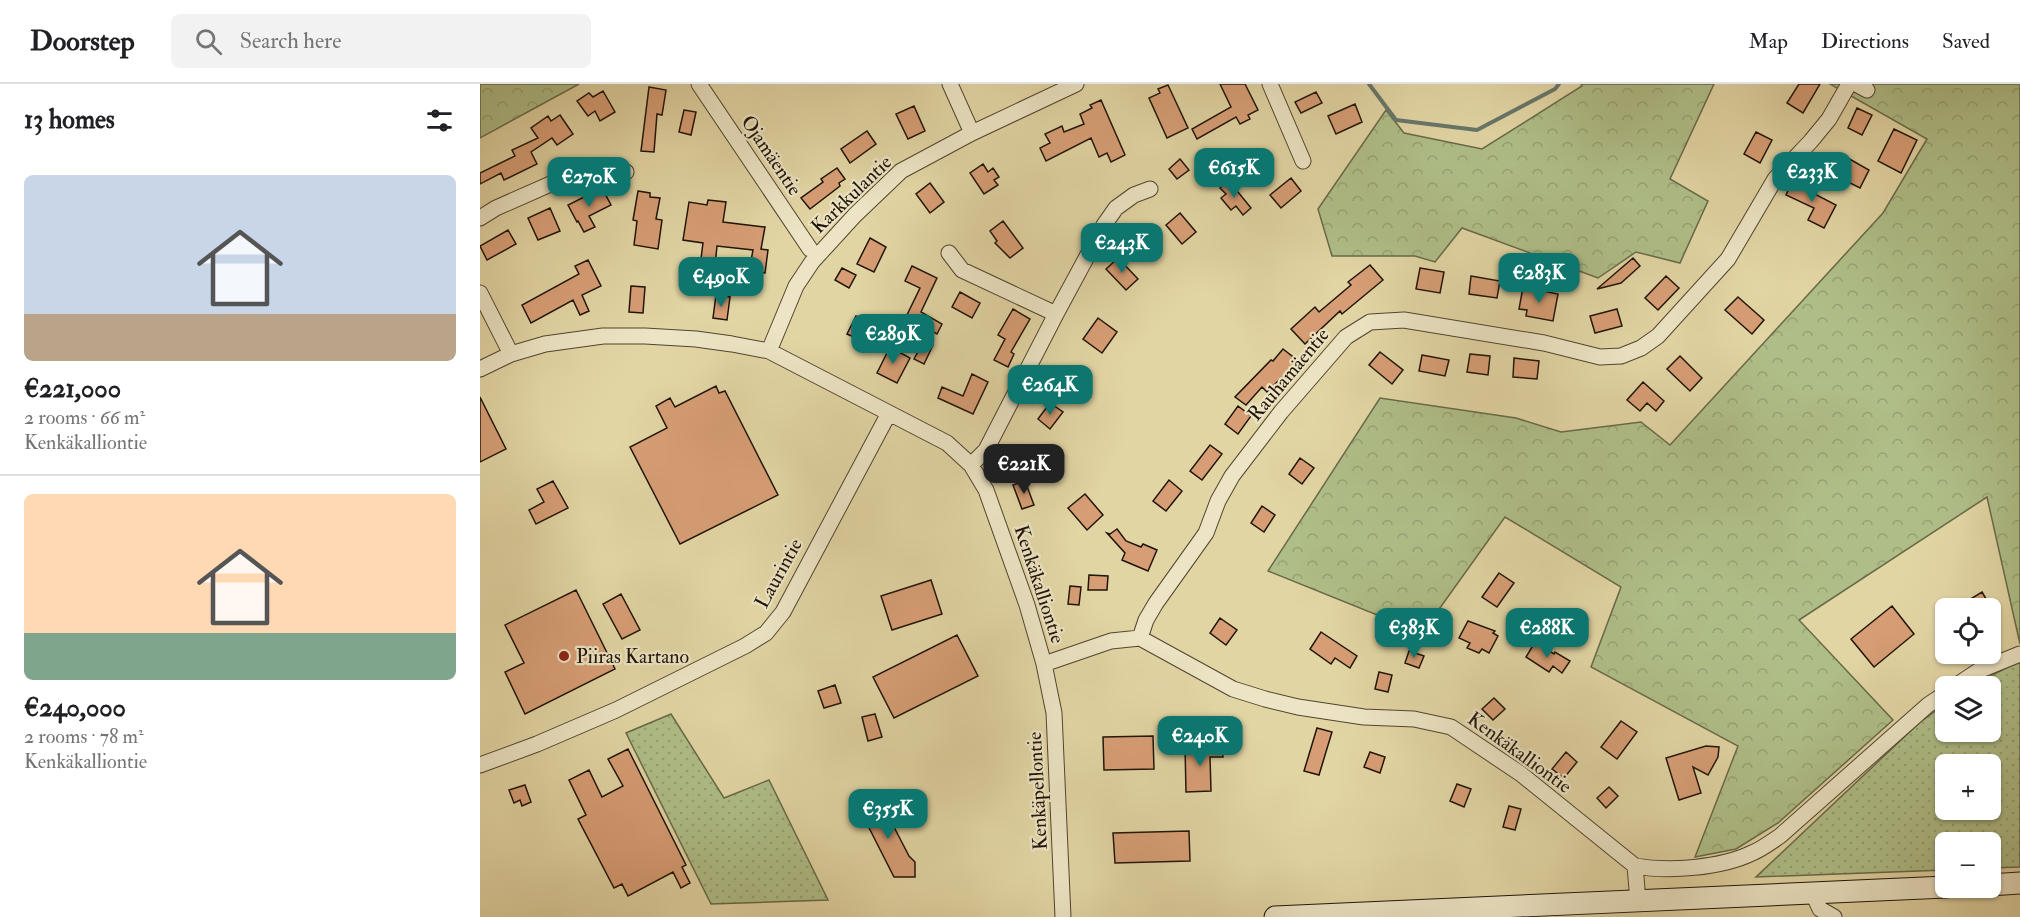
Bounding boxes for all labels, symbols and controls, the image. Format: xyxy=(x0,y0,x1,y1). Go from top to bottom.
search box xyxy=(171,14,591,68)
text: Doorstep xyxy=(30,24,135,59)
icon: search xyxy=(192,25,225,58)
text: Search here xyxy=(240,27,341,55)
text: Map xyxy=(1748,28,1788,55)
text: Directions xyxy=(1821,28,1909,55)
text: Saved xyxy=(1942,28,1990,55)
text: 13 homes xyxy=(24,104,115,136)
icon: filters xyxy=(423,104,456,137)
street label: Ojamäentie xyxy=(736,110,808,200)
pin: €615K xyxy=(1192,148,1276,199)
street label: Karkkulantie xyxy=(806,150,897,239)
pin: €233K xyxy=(1770,152,1854,203)
text: €615K xyxy=(1208,155,1260,180)
pin: €270K xyxy=(547,157,631,208)
text: €233K xyxy=(1786,159,1838,184)
text: €270K xyxy=(561,164,617,189)
icon: home xyxy=(186,214,294,322)
pin: €243K xyxy=(1080,223,1164,274)
text: €243K xyxy=(1095,230,1149,255)
pin: €283K xyxy=(1497,253,1581,304)
pin: €490K xyxy=(679,257,763,308)
text: €283K xyxy=(1513,260,1565,285)
text: €490K xyxy=(693,264,749,289)
pin: €289K xyxy=(851,314,935,365)
text: €289K xyxy=(865,321,921,346)
street label: Rauhamäentie xyxy=(1242,323,1335,426)
pin: €264K xyxy=(1008,365,1092,416)
text: €264K xyxy=(1022,372,1078,397)
text: €221,000 xyxy=(24,373,121,405)
text: 2 rooms · 66 m² xyxy=(24,405,145,430)
text: Kenkäkalliontie xyxy=(24,430,147,455)
pin: €221K xyxy=(982,444,1066,495)
text: €221K xyxy=(997,451,1051,476)
street label: Kenkäkalliontie xyxy=(1009,522,1070,647)
icon: home xyxy=(186,533,294,641)
street label: Laurintie xyxy=(749,534,808,613)
map controls xyxy=(1935,598,2001,898)
button: locate xyxy=(1935,598,2001,664)
pin: €383K xyxy=(1372,608,1456,659)
pin: €288K xyxy=(1505,608,1589,659)
text: €383K xyxy=(1389,615,1439,640)
text: €288K xyxy=(1520,615,1574,640)
place label: Piiras Kartano xyxy=(576,644,689,669)
marker: Piiras Kartano xyxy=(557,649,571,663)
button: layers xyxy=(1935,676,2001,742)
text: €240,000 xyxy=(24,692,126,724)
street label: Kenkäkalliontie xyxy=(1463,706,1577,799)
pin: €240K xyxy=(1158,716,1242,767)
text: €240K xyxy=(1172,723,1228,748)
text: 2 rooms · 78 m² xyxy=(24,724,144,749)
street label: Kenkäpellontie xyxy=(1022,731,1054,851)
text: Kenkäkalliontie xyxy=(24,749,147,774)
button: + xyxy=(1935,754,2001,820)
pin: €355K xyxy=(846,789,930,840)
text: €355K xyxy=(863,796,913,821)
button: − xyxy=(1935,832,2001,898)

